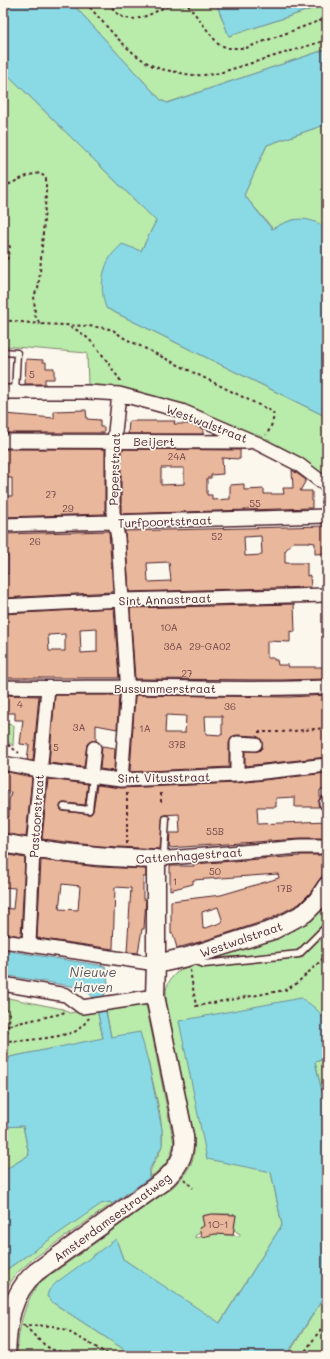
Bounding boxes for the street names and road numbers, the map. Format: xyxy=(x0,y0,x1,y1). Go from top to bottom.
street label: Westwalstraat xyxy=(164,400,250,446)
street label: Peperstraat xyxy=(105,432,123,506)
street label: Beijert xyxy=(133,433,175,449)
street label: Turfpoortstraat xyxy=(118,511,212,531)
street label: Sint Annastraat xyxy=(118,589,212,609)
street label: Bussummerstraat xyxy=(114,680,216,696)
street label: Sint Vitusstraat xyxy=(118,768,210,786)
street label: Pastoorstraat xyxy=(25,774,47,858)
street label: Cattenhagestraat xyxy=(135,843,243,867)
street label: Westwalstraat xyxy=(198,917,284,961)
street label: Amsterdamsestraatweg xyxy=(50,1169,174,1265)

